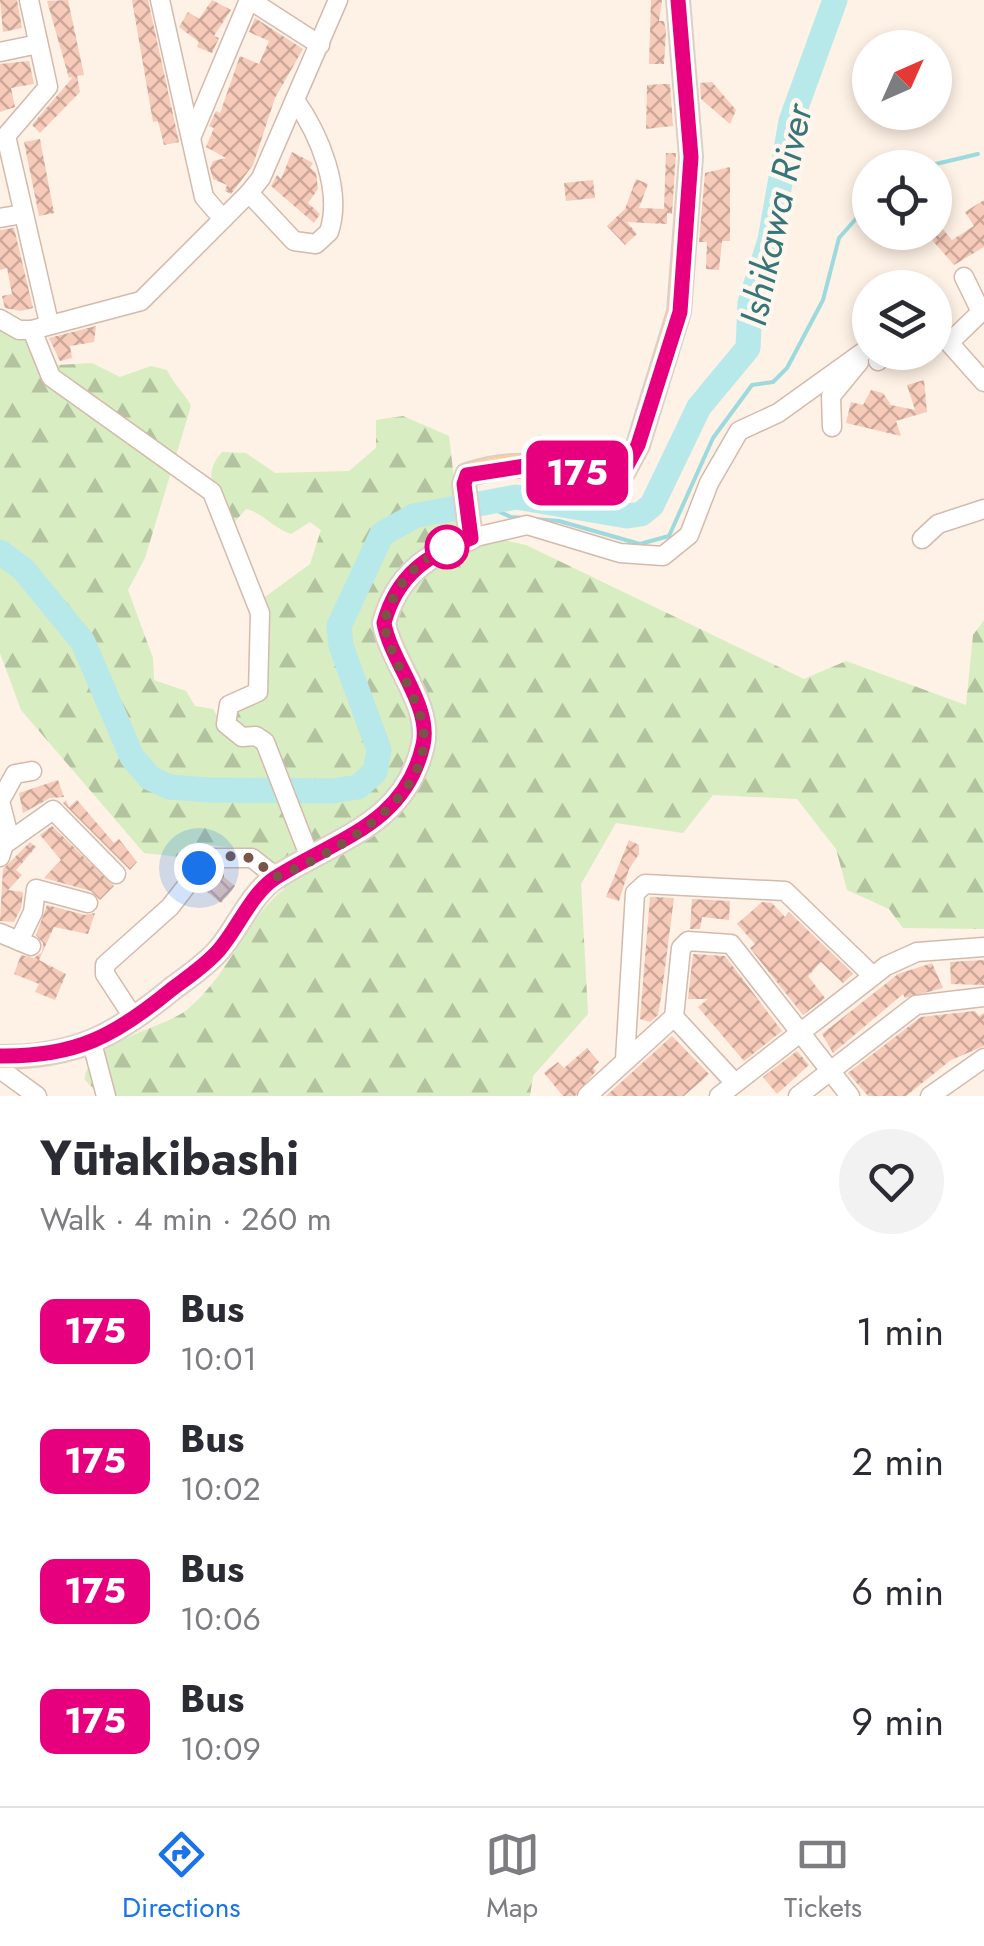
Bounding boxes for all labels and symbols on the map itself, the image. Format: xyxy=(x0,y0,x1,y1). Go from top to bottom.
north arrow xyxy=(852,30,952,130)
water label: Ishikawa River xyxy=(725,97,826,331)
line badge: 175 xyxy=(520,440,634,506)
unlabelled marker xyxy=(426,526,468,568)
your location xyxy=(174,843,224,893)

